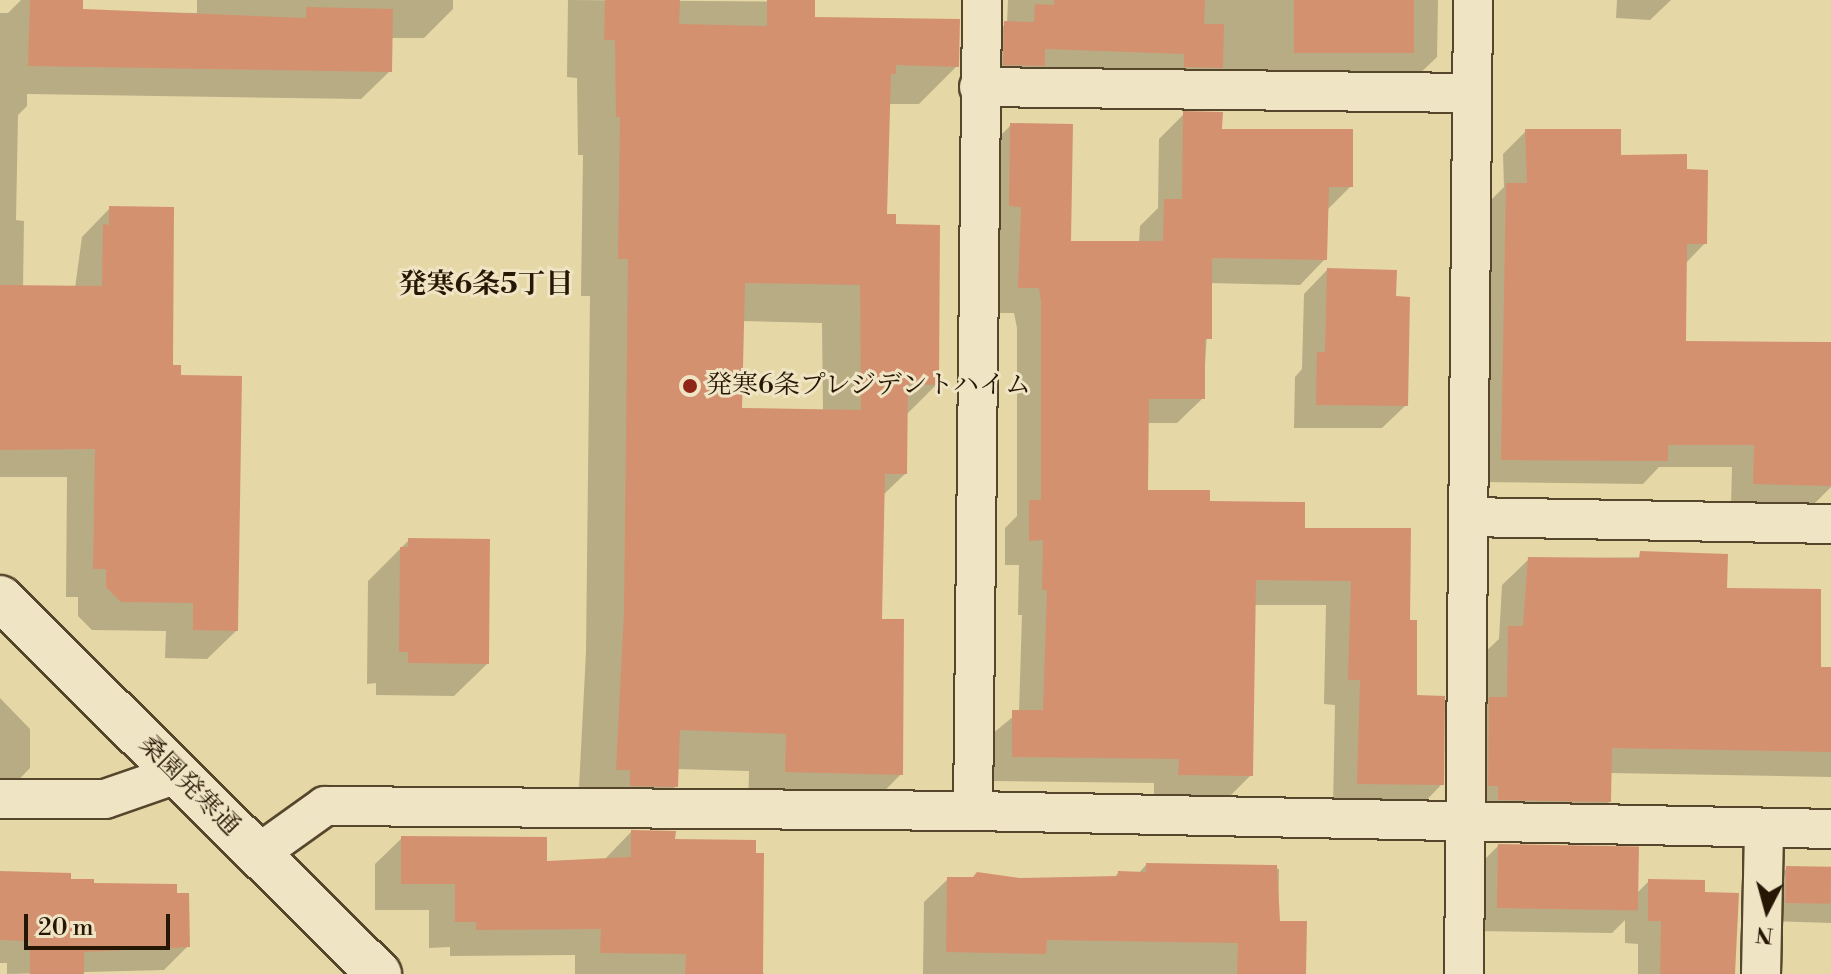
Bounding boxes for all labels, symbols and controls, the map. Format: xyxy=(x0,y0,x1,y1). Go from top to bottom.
district label: 発寒6条5丁目 xyxy=(399,268,573,302)
place label: 発寒6条プレジデントハイム xyxy=(706,370,1034,402)
marker: 発寒6条プレジデントハイム xyxy=(681,377,699,395)
street label: 桑園発寒通 xyxy=(132,729,246,843)
north arrow xyxy=(1727,870,1807,950)
scale bar xyxy=(28,898,174,948)
text: 20 m xyxy=(38,913,94,943)
text: N xyxy=(1754,920,1775,949)

